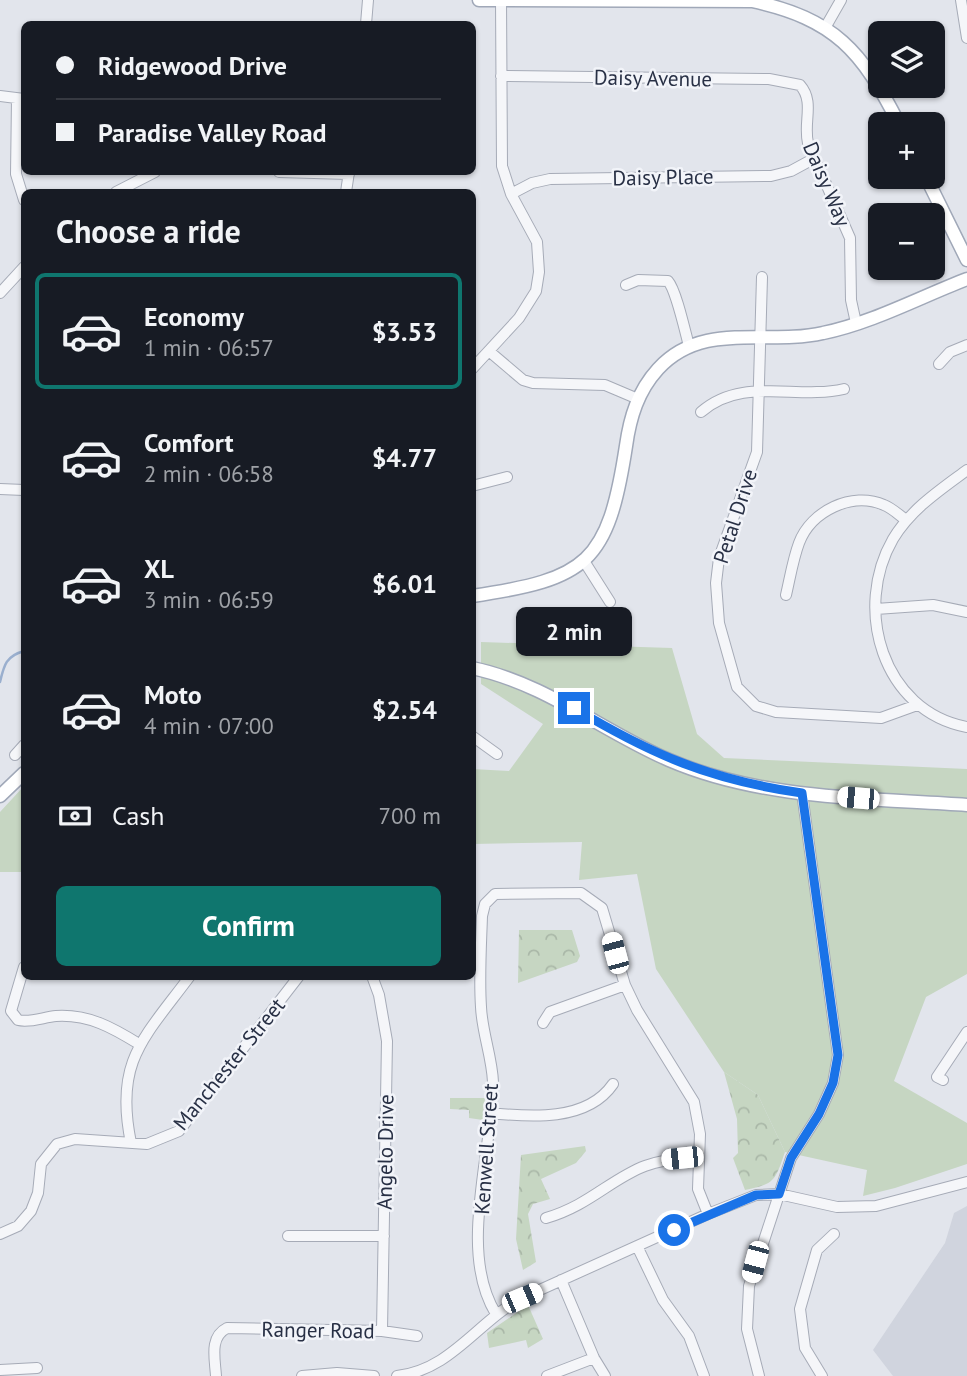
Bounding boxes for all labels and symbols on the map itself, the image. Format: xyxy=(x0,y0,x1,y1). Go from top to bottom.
street label: Daisy Avenue xyxy=(594,63,712,93)
street label: Daisy Way xyxy=(797,137,857,231)
street label: Daisy Place xyxy=(612,163,714,191)
street label: Petal Drive xyxy=(707,465,763,567)
callout: 2 min xyxy=(516,606,632,656)
route end xyxy=(558,692,590,724)
car xyxy=(837,786,880,810)
car xyxy=(600,930,631,976)
street label: Manchester Street xyxy=(167,992,291,1136)
street label: Kenwell Street xyxy=(468,1083,504,1215)
street label: Angelo Drive xyxy=(370,1094,400,1210)
car xyxy=(661,1145,704,1171)
route start xyxy=(658,1214,690,1246)
car xyxy=(740,1239,771,1285)
car xyxy=(499,1280,546,1316)
street label: Ranger Road xyxy=(261,1316,375,1344)

